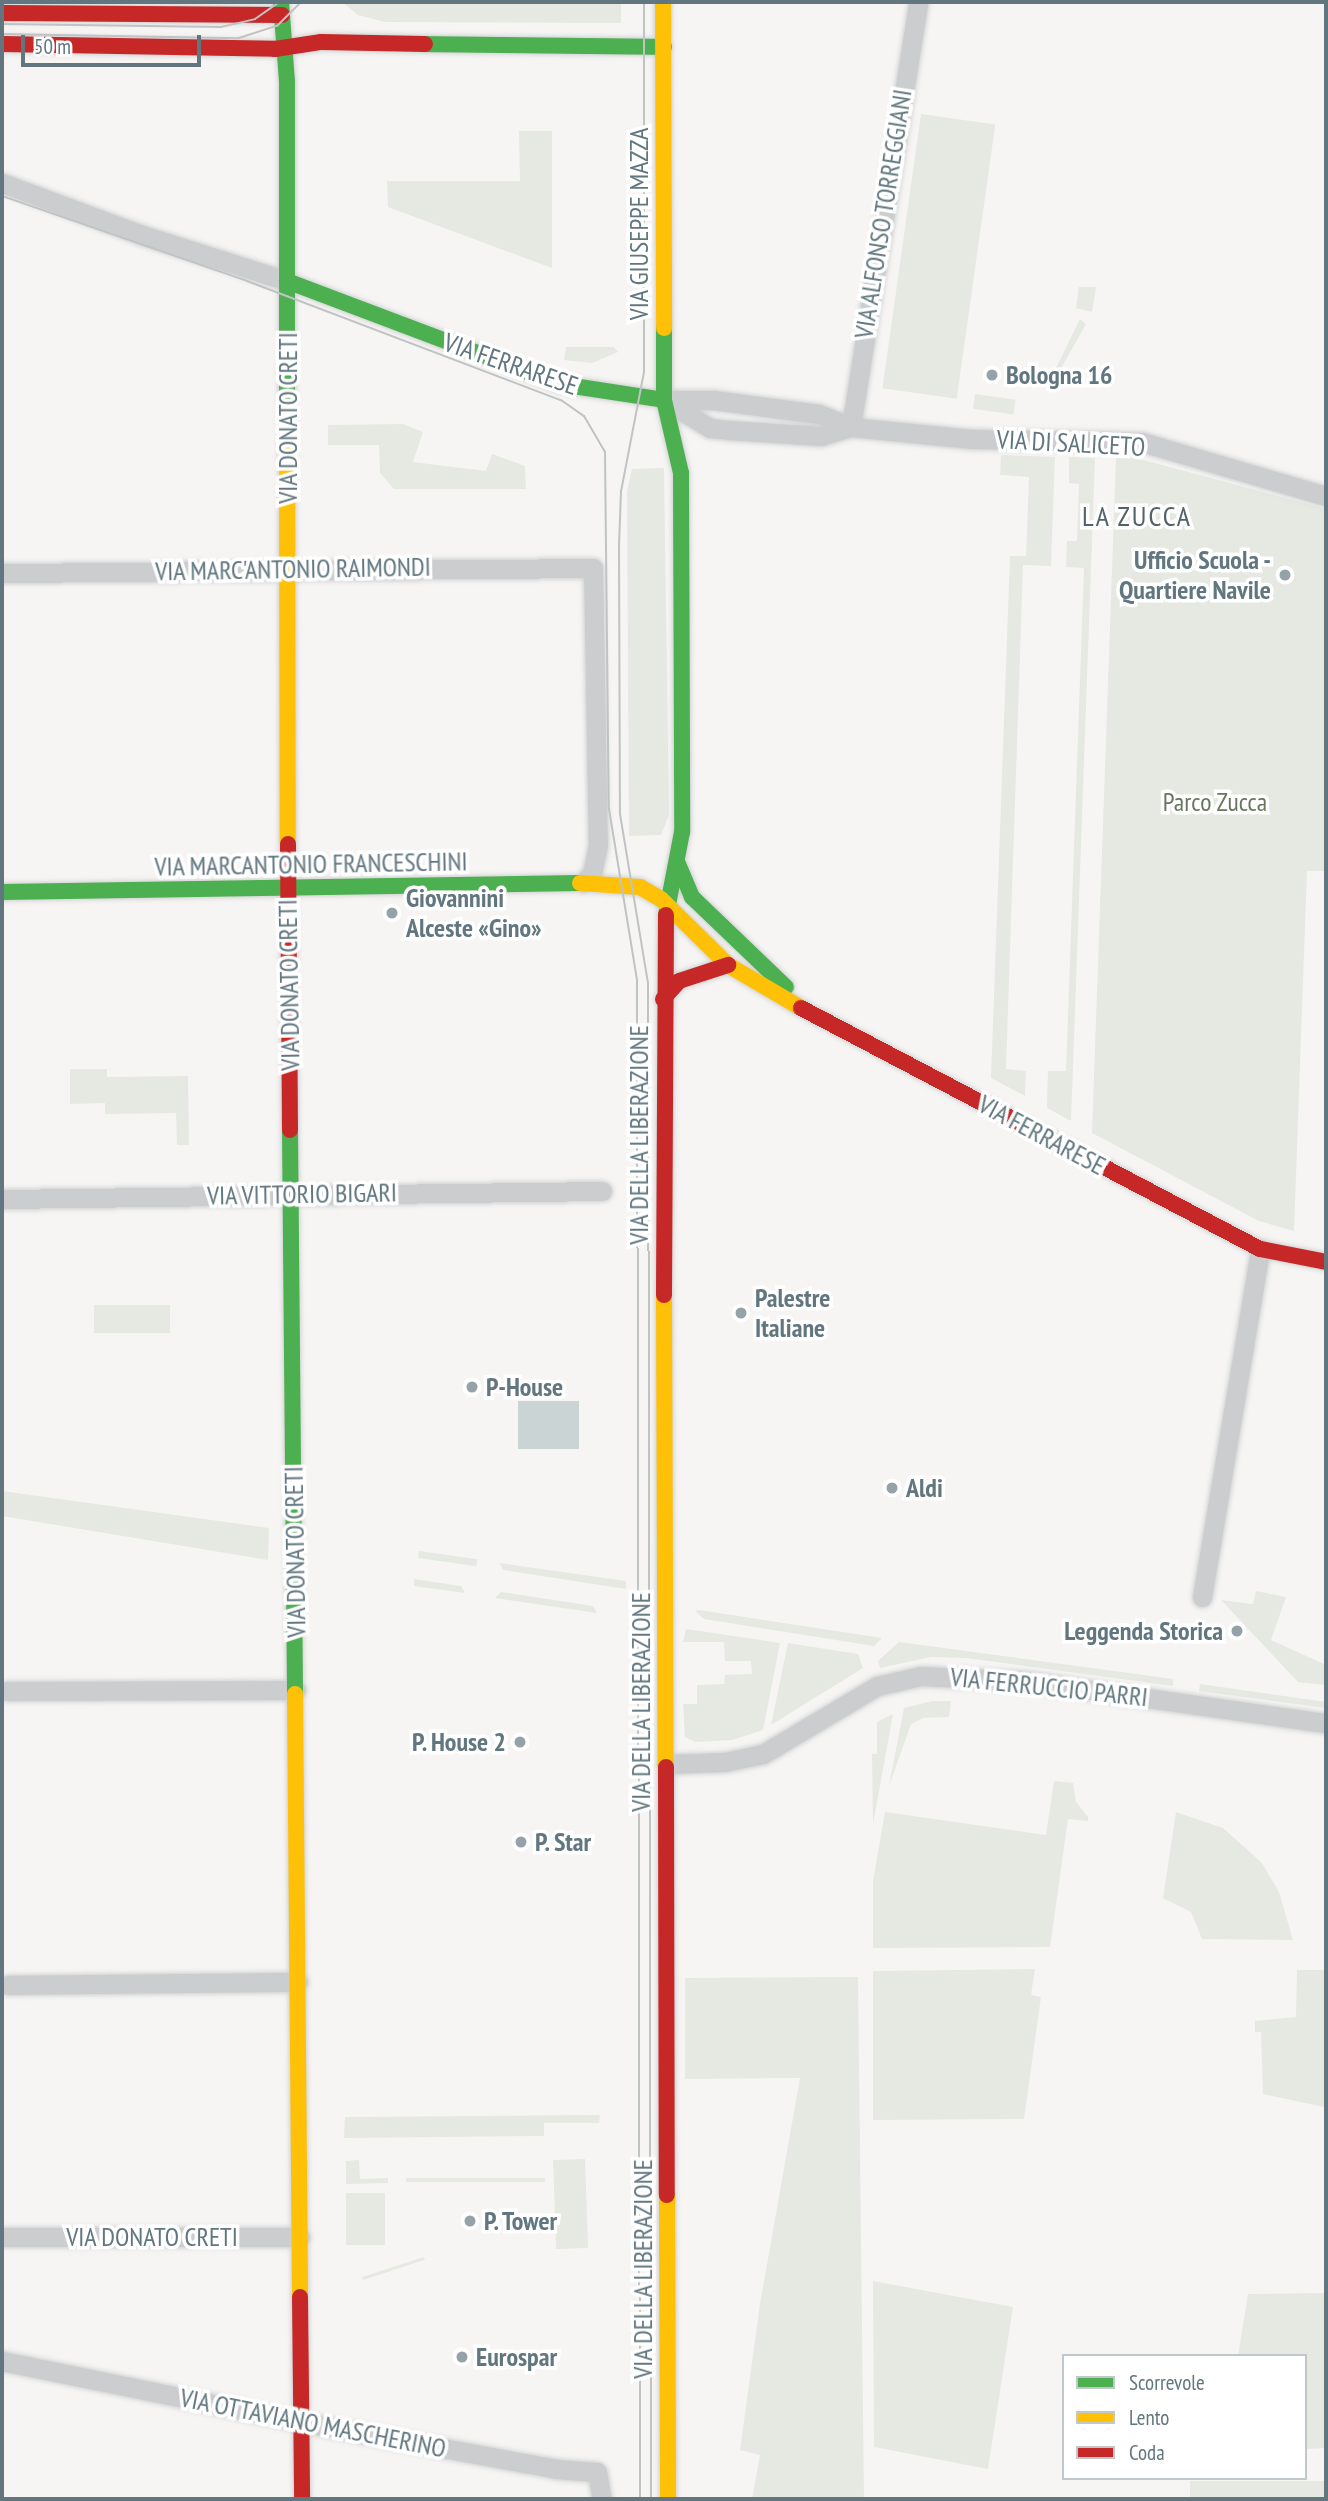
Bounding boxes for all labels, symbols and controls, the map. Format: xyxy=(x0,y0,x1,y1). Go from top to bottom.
scale bar xyxy=(24,21,205,65)
text: 50 m xyxy=(34,33,71,60)
street label: VIA ALFONSO TORREGGIANI xyxy=(848,86,918,342)
street label: VIA GIUSEPPE MAZZA xyxy=(623,127,655,321)
street label: VIA FERRARESE xyxy=(440,326,582,402)
street label: VIA DONATO CRETI xyxy=(272,332,304,504)
place label: Bologna 16 xyxy=(1006,359,1112,391)
marker: Bologna 16 xyxy=(984,367,1000,383)
street label: VIA DI SALICETO xyxy=(996,424,1146,462)
district label: LA ZUCCA xyxy=(1082,499,1192,533)
place label: Ufficio Scuola - Quartiere Navile xyxy=(1119,544,1271,606)
street label: VIA MARC'ANTONIO RAIMONDI xyxy=(155,551,431,587)
marker: Ufficio Scuola - Quartiere Navile xyxy=(1277,567,1293,583)
park label: Parco Zucca xyxy=(1163,786,1267,818)
street label: VIA MARCANTONIO FRANCESCHINI xyxy=(154,846,468,882)
place label: Giovannini Alceste «Gino» xyxy=(406,882,542,944)
street label: VIA DONATO CRETI xyxy=(272,899,306,1071)
marker: Giovannini Alceste «Gino» xyxy=(384,905,400,921)
street label: VIA DELLA LIBERAZIONE xyxy=(623,1024,655,1246)
street label: VIA FERRARESE xyxy=(973,1088,1111,1182)
street label: VIA VITTORIO BIGARI xyxy=(206,1177,398,1211)
place label: Palestre Italiane xyxy=(755,1282,830,1344)
marker: Palestre Italiane xyxy=(733,1305,749,1321)
place label: P-House xyxy=(486,1371,563,1403)
marker: P-House xyxy=(464,1379,480,1395)
street label: VIA DONATO CRETI xyxy=(278,1466,312,1638)
place label: Aldi xyxy=(906,1472,943,1504)
marker: Aldi xyxy=(884,1480,900,1496)
street label: VIA DELLA LIBERAZIONE xyxy=(625,1591,657,1813)
place label: Leggenda Storica xyxy=(1064,1615,1223,1647)
marker: Leggenda Storica xyxy=(1229,1623,1245,1639)
street label: VIA FERRUCCIO PARRI xyxy=(948,1661,1150,1713)
place label: P. House 2 xyxy=(411,1726,506,1758)
marker: P. House 2 xyxy=(512,1734,528,1750)
place label: P. Star xyxy=(535,1826,593,1858)
marker: P. Star xyxy=(513,1834,529,1850)
street label: VIA DELLA LIBERAZIONE xyxy=(627,2158,659,2380)
place label: P. Tower xyxy=(484,2205,560,2237)
marker: P. Tower xyxy=(462,2213,478,2229)
street label: VIA DONATO CRETI xyxy=(66,2221,238,2253)
place label: Eurospar xyxy=(476,2341,557,2373)
marker: Eurospar xyxy=(454,2349,470,2365)
legend xyxy=(1062,2354,1307,2480)
text: Scorrevole xyxy=(1129,2369,1205,2396)
street label: VIA OTTAVIANO MASCHERINO xyxy=(177,2382,449,2464)
text: Lento xyxy=(1129,2404,1169,2431)
text: Coda xyxy=(1129,2439,1165,2466)

